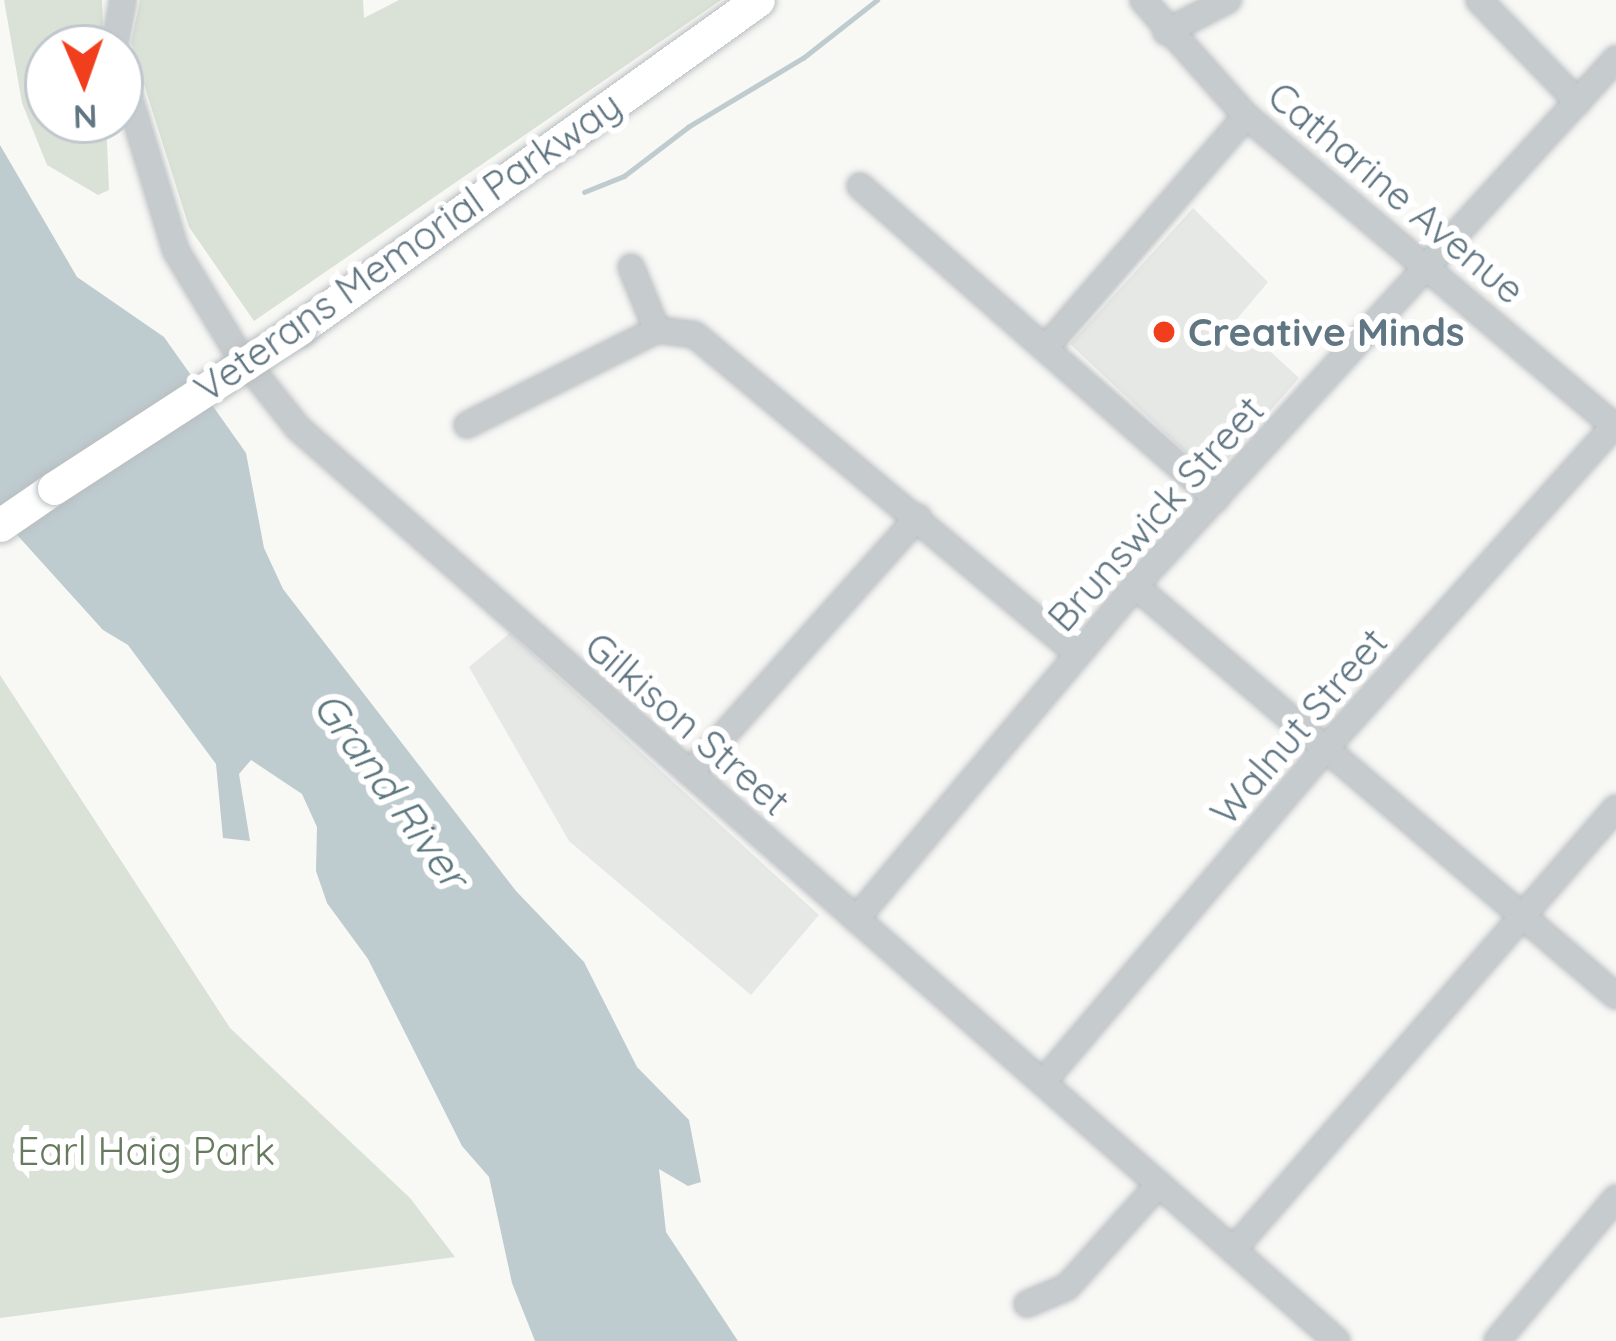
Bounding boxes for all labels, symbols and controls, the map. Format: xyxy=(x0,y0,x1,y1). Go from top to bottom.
north arrow xyxy=(24,24,144,144)
street label: Catharine Avenue xyxy=(1258,72,1534,314)
street label: Veterans Memorial Parkway xyxy=(186,82,630,412)
text: N xyxy=(72,97,98,138)
place label: Creative Minds xyxy=(1188,309,1465,355)
marker: Creative Minds xyxy=(1151,319,1177,345)
street label: Brunswick Street xyxy=(1038,387,1274,641)
street label: Walnut Street xyxy=(1201,619,1397,835)
street label: Gilkison Street xyxy=(575,623,799,825)
water label: Grand River xyxy=(303,682,479,898)
park label: Earl Haig Park xyxy=(17,1128,275,1174)

